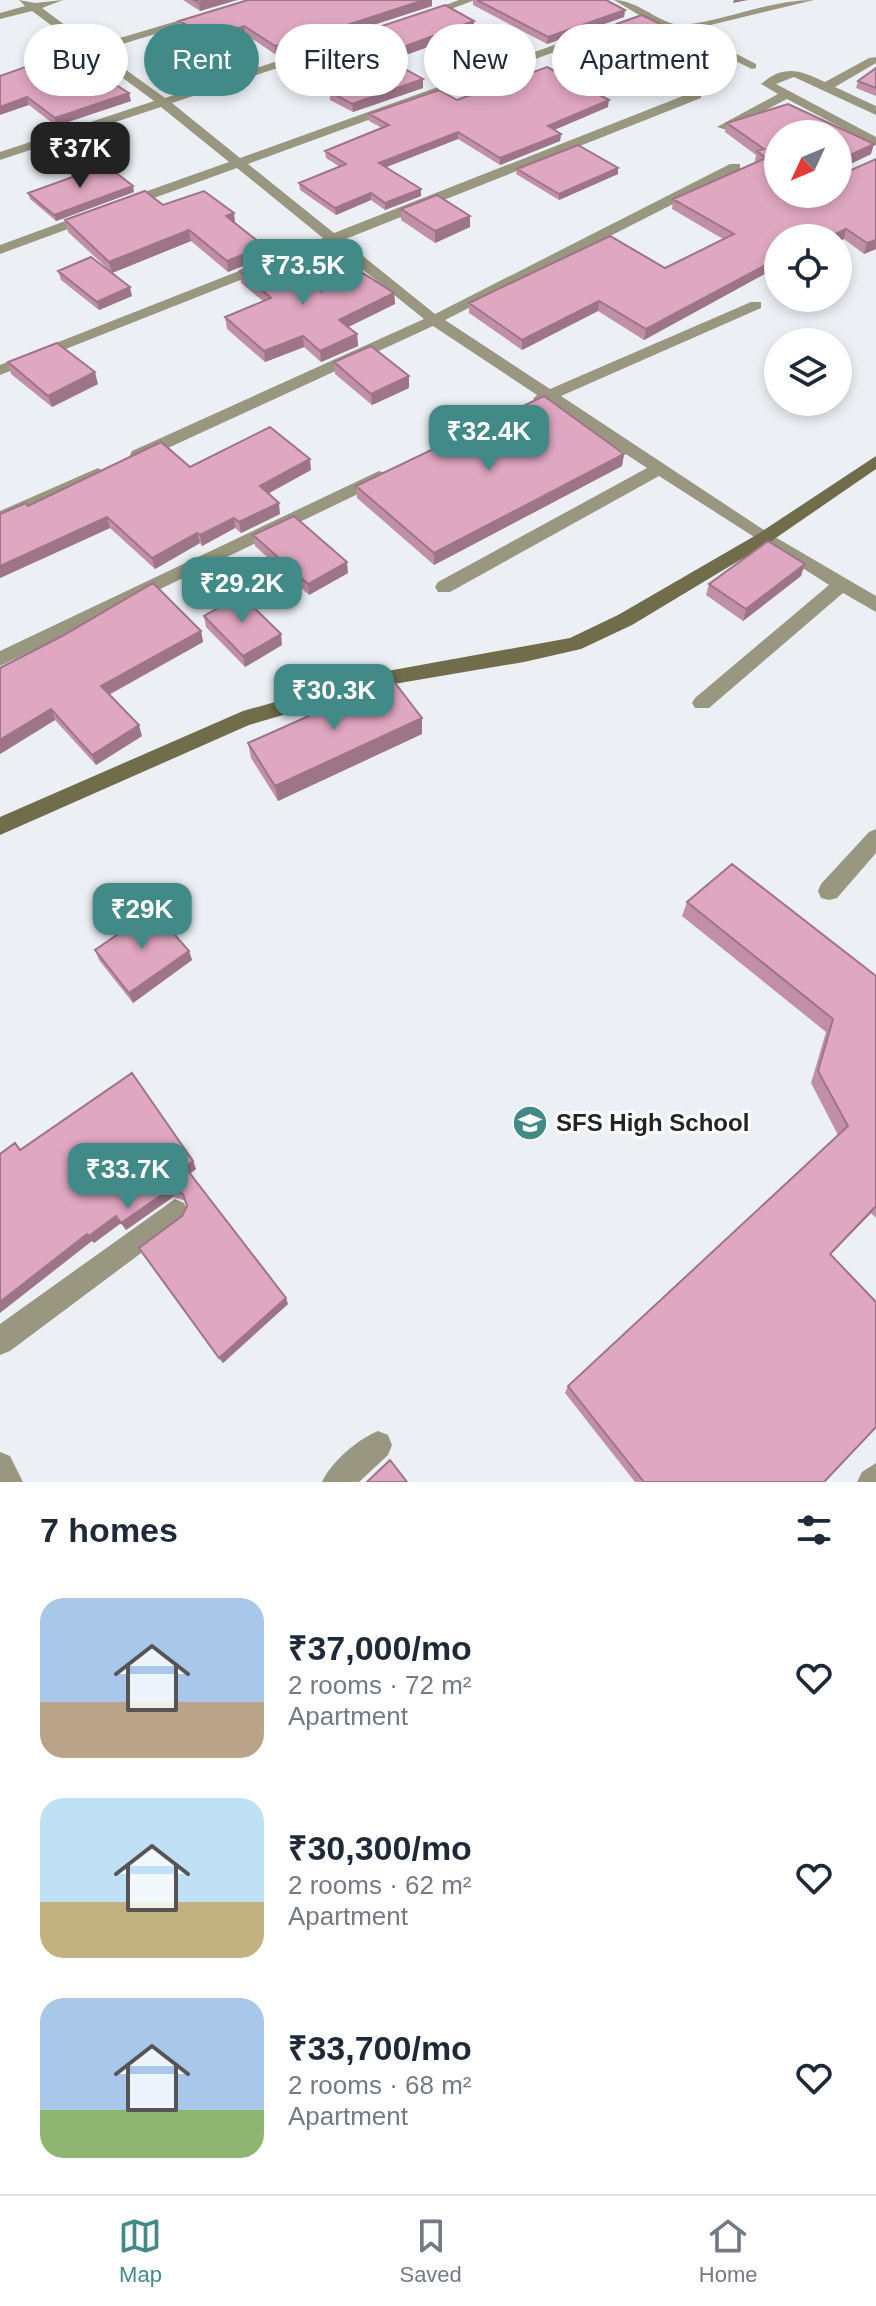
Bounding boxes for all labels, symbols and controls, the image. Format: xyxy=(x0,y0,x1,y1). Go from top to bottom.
chip: Buy xyxy=(24,24,128,96)
chip: Rent xyxy=(144,24,259,96)
chip: Filters xyxy=(275,24,408,96)
chip: New xyxy=(424,24,536,96)
chip: Apartment xyxy=(552,24,737,96)
north arrow xyxy=(764,120,852,208)
map controls xyxy=(764,120,852,416)
pin: ₹37K xyxy=(33,122,127,190)
text: ₹37K xyxy=(49,133,111,163)
button: locate xyxy=(764,224,852,312)
pin: ₹73.5K xyxy=(238,239,368,307)
text: ₹73.5K xyxy=(261,250,345,280)
button: layers xyxy=(764,328,852,416)
pin: ₹32.4K xyxy=(424,405,554,473)
text: ₹32.4K xyxy=(447,416,531,446)
pin: ₹29.2K xyxy=(177,557,307,625)
text: ₹29.2K xyxy=(200,568,284,598)
pin: ₹30.3K xyxy=(269,664,399,732)
text: ₹30.3K xyxy=(292,675,376,705)
pin: ₹29K xyxy=(95,883,189,951)
text: ₹29K xyxy=(111,894,173,924)
school or university icon: SFS High School xyxy=(511,1104,549,1142)
place label: SFS High School xyxy=(556,1109,749,1136)
pin: ₹33.7K xyxy=(63,1143,193,1211)
text: ₹33.7K xyxy=(86,1154,170,1184)
icon: filters xyxy=(792,1508,836,1552)
text: 7 homes xyxy=(40,1511,178,1549)
text: ₹37,000/mo xyxy=(288,1629,472,1667)
icon: home xyxy=(104,1630,200,1726)
icon: heart xyxy=(792,1656,836,1700)
text: 2 rooms · 72 m² xyxy=(288,1670,472,1700)
text: Apartment xyxy=(288,1701,408,1731)
text: ₹30,300/mo xyxy=(288,1829,472,1867)
icon: home xyxy=(104,1830,200,1926)
icon: heart xyxy=(792,1856,836,1900)
text: 2 rooms · 62 m² xyxy=(288,1870,472,1900)
text: Apartment xyxy=(288,1901,408,1931)
text: ₹33,700/mo xyxy=(288,2029,472,2067)
icon: home xyxy=(104,2030,200,2126)
icon: heart xyxy=(792,2056,836,2100)
text: 2 rooms · 68 m² xyxy=(288,2070,472,2100)
text: Apartment xyxy=(288,2101,408,2131)
tab: Map xyxy=(118,2214,162,2288)
tab: Saved xyxy=(399,2214,462,2288)
tab: Home xyxy=(699,2214,758,2288)

